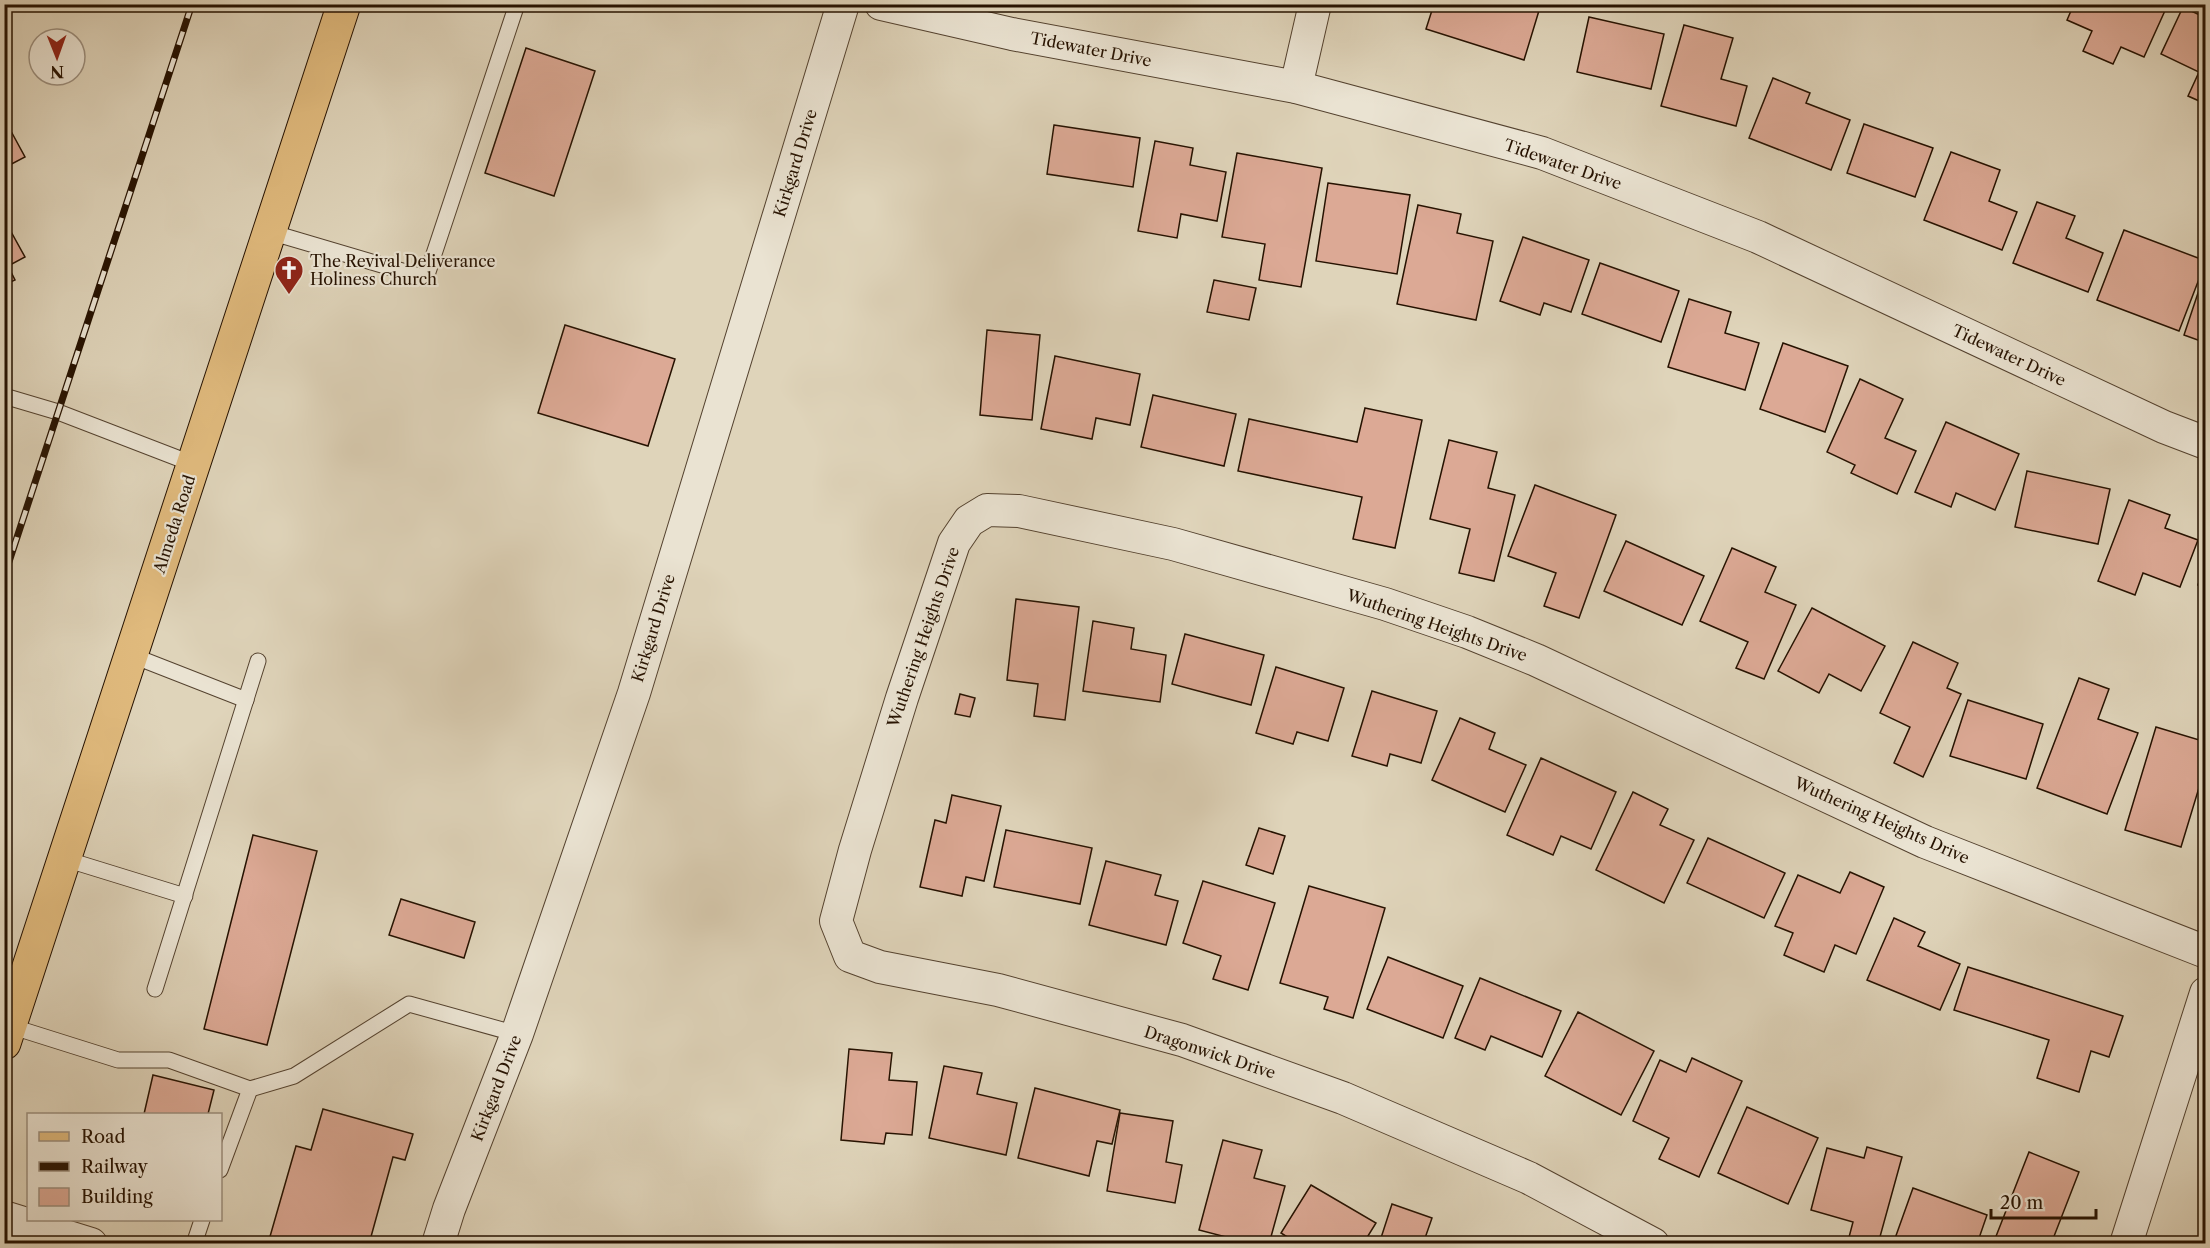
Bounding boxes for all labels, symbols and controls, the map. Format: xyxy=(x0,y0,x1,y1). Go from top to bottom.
north arrow xyxy=(27,27,87,87)
street label: Tidewater Drive xyxy=(1029,27,1153,71)
text: N xyxy=(50,62,64,82)
street label: Kirkgard Drive xyxy=(769,106,821,220)
street label: Tidewater Drive xyxy=(1502,134,1625,194)
place label: The Revival Deliverance Holiness Church xyxy=(310,251,496,289)
church icon: The Revival Deliverance Holiness Church xyxy=(273,254,305,296)
street label: Tidewater Drive xyxy=(1949,320,2069,390)
street label: Almeda Road xyxy=(148,472,199,577)
street label: Wuthering Heights Drive xyxy=(882,544,963,731)
street label: Kirkgard Drive xyxy=(627,571,679,685)
street label: Wuthering Heights Drive xyxy=(1343,584,1530,665)
street label: Wuthering Heights Drive xyxy=(1790,772,1973,868)
street label: Dragonwick Drive xyxy=(1142,1021,1278,1083)
street label: Kirkgard Drive xyxy=(467,1032,525,1144)
legend xyxy=(27,1113,222,1221)
text: Road xyxy=(81,1126,126,1148)
text: Railway xyxy=(81,1156,149,1178)
scale bar xyxy=(1991,1182,2096,1220)
text: Building xyxy=(81,1186,153,1208)
text: 20 m xyxy=(2000,1192,2044,1214)

